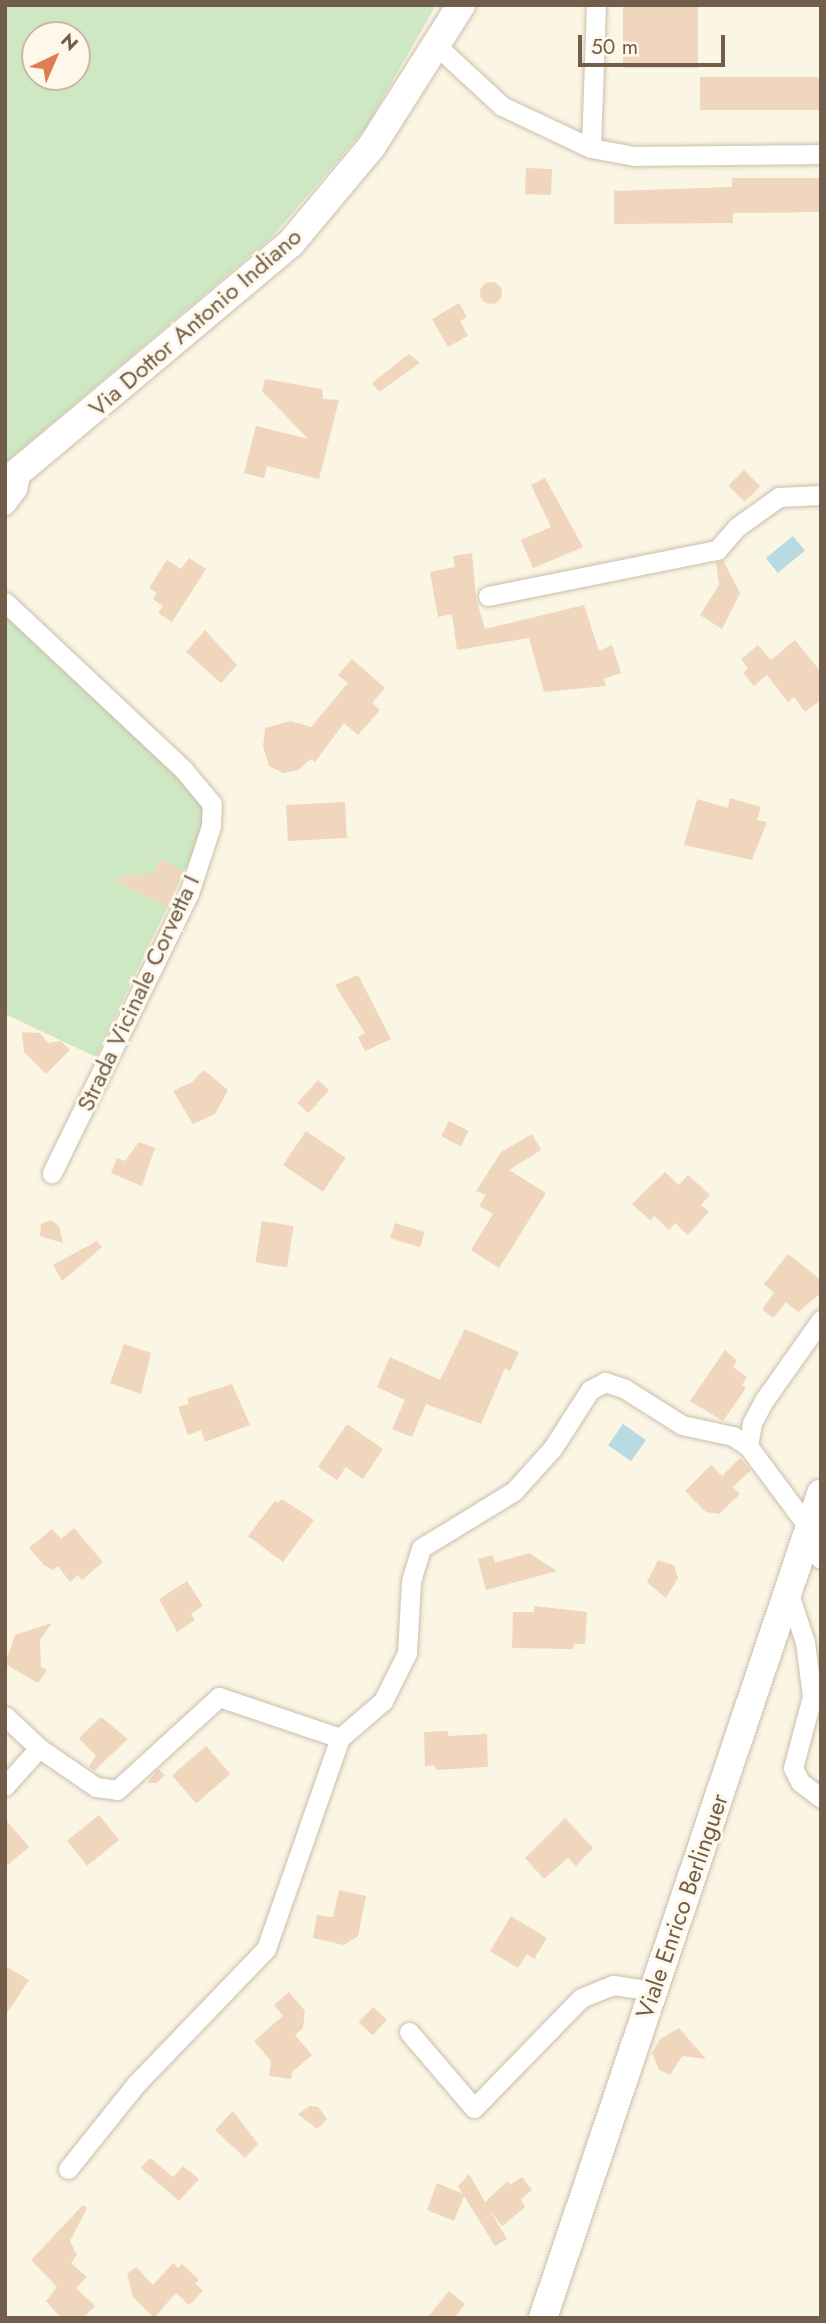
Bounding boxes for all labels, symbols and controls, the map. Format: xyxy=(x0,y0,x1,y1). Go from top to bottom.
north arrow xyxy=(21,21,91,91)
scale bar xyxy=(581,21,728,65)
text: N xyxy=(55,27,84,57)
text: 50 m xyxy=(591,32,638,62)
street label: Via Dottor Antonio Indiano xyxy=(83,222,307,422)
street label: Strada Vicinale Corvetta I xyxy=(71,870,205,1116)
street label: Viale Enrico Berlinguer xyxy=(630,1790,734,2022)

